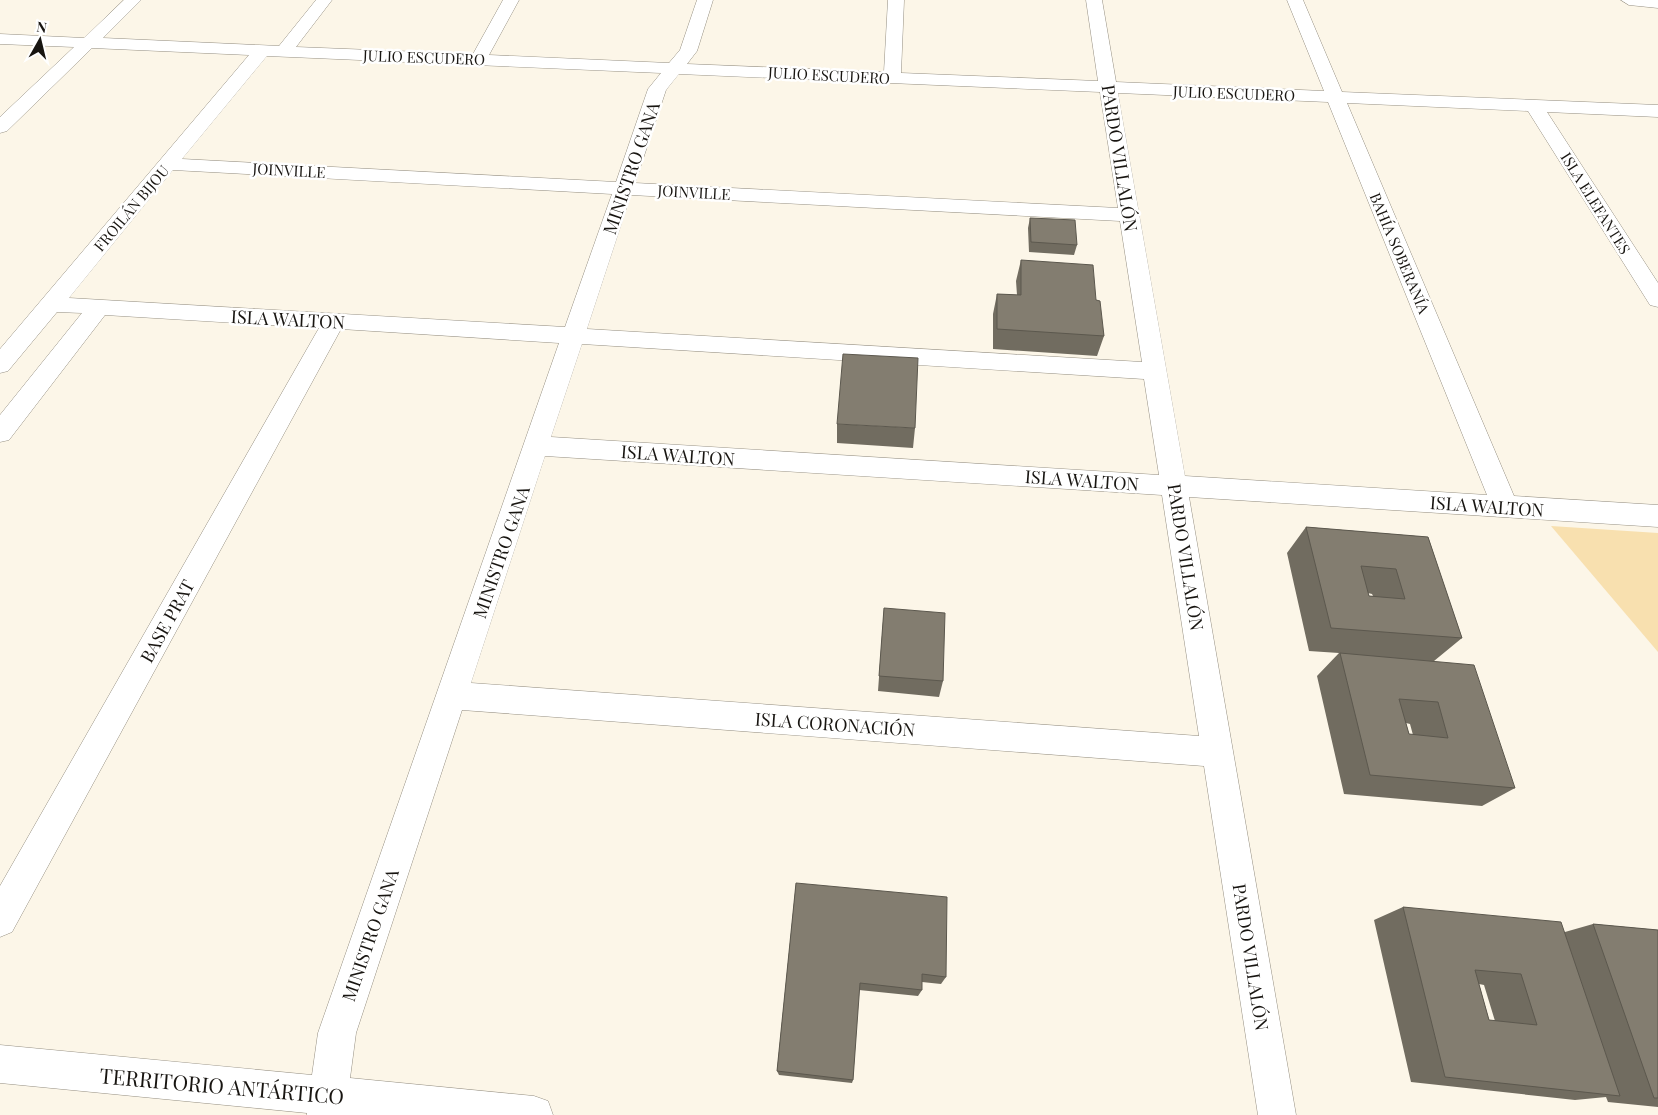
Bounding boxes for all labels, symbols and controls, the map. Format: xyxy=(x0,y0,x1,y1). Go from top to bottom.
north arrow xyxy=(15,15,65,65)
text: N xyxy=(36,17,48,37)
street label: JULIO ESCUDERO xyxy=(362,45,485,69)
street label: JULIO ESCUDERO xyxy=(766,62,891,88)
street label: JULIO ESCUDERO xyxy=(1172,81,1295,105)
street label: PARDO VILLALÓN xyxy=(1097,83,1144,234)
street label: MINISTRO GANA xyxy=(597,98,665,237)
street label: ISLA ELEFANTES xyxy=(1557,148,1635,258)
street label: JOINVILLE xyxy=(251,158,326,182)
street label: FROILÁN BIJOU xyxy=(89,161,173,255)
street label: JOINVILLE xyxy=(656,180,731,204)
street label: BAHÍA SOBERANÍA xyxy=(1365,189,1435,317)
street label: ISLA WALTON xyxy=(230,304,346,334)
street label: ISLA WALTON xyxy=(620,439,736,471)
street label: ISLA WALTON xyxy=(1024,464,1140,496)
street label: MINISTRO GANA xyxy=(467,482,535,621)
street label: PARDO VILLALÓN xyxy=(1163,482,1210,633)
street label: ISLA WALTON xyxy=(1429,490,1545,522)
street label: BASE PRAT xyxy=(134,575,200,667)
street label: ISLA CORONACIÓN xyxy=(754,706,916,742)
street label: MINISTRO GANA xyxy=(336,865,404,1004)
street label: PARDO VILLALÓN xyxy=(1228,882,1275,1033)
street label: TERRITORIO ANTÁRTICO xyxy=(99,1060,345,1110)

